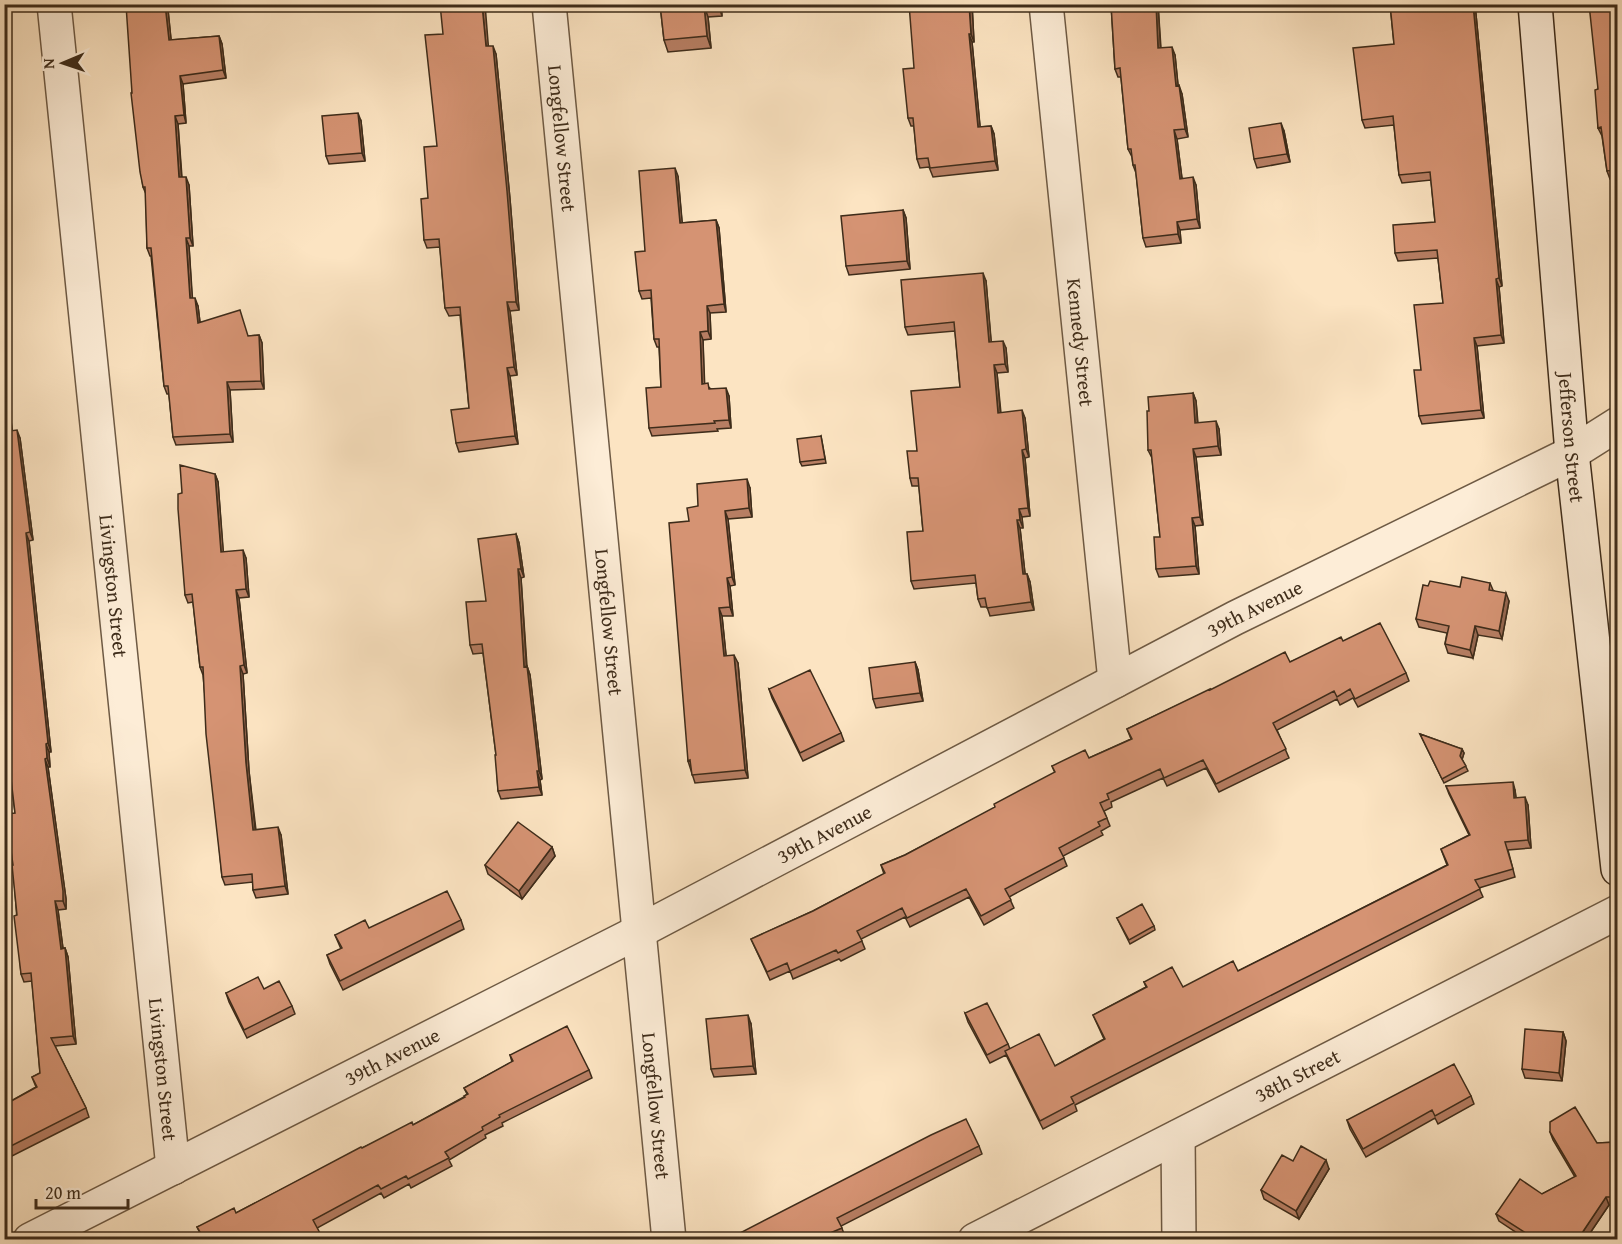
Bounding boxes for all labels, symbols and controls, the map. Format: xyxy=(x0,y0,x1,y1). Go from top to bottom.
north arrow xyxy=(33,33,93,93)
text: N xyxy=(36,57,60,69)
street label: Longfellow Street xyxy=(541,64,584,213)
street label: Kennedy Street xyxy=(1060,277,1102,408)
street label: Jefferson Street xyxy=(1551,368,1592,504)
street label: Livingston Street xyxy=(92,513,136,659)
street label: Longfellow Street xyxy=(588,547,631,697)
street label: 39th Avenue xyxy=(1202,572,1307,644)
street label: 39th Avenue xyxy=(771,797,877,871)
street label: Livingston Street xyxy=(142,996,185,1142)
street label: 39th Avenue xyxy=(339,1020,445,1092)
street label: Longfellow Street xyxy=(635,1031,678,1181)
street label: 38th Street xyxy=(1249,1041,1345,1109)
scale bar xyxy=(36,1172,128,1210)
text: 20 m xyxy=(45,1179,81,1206)

